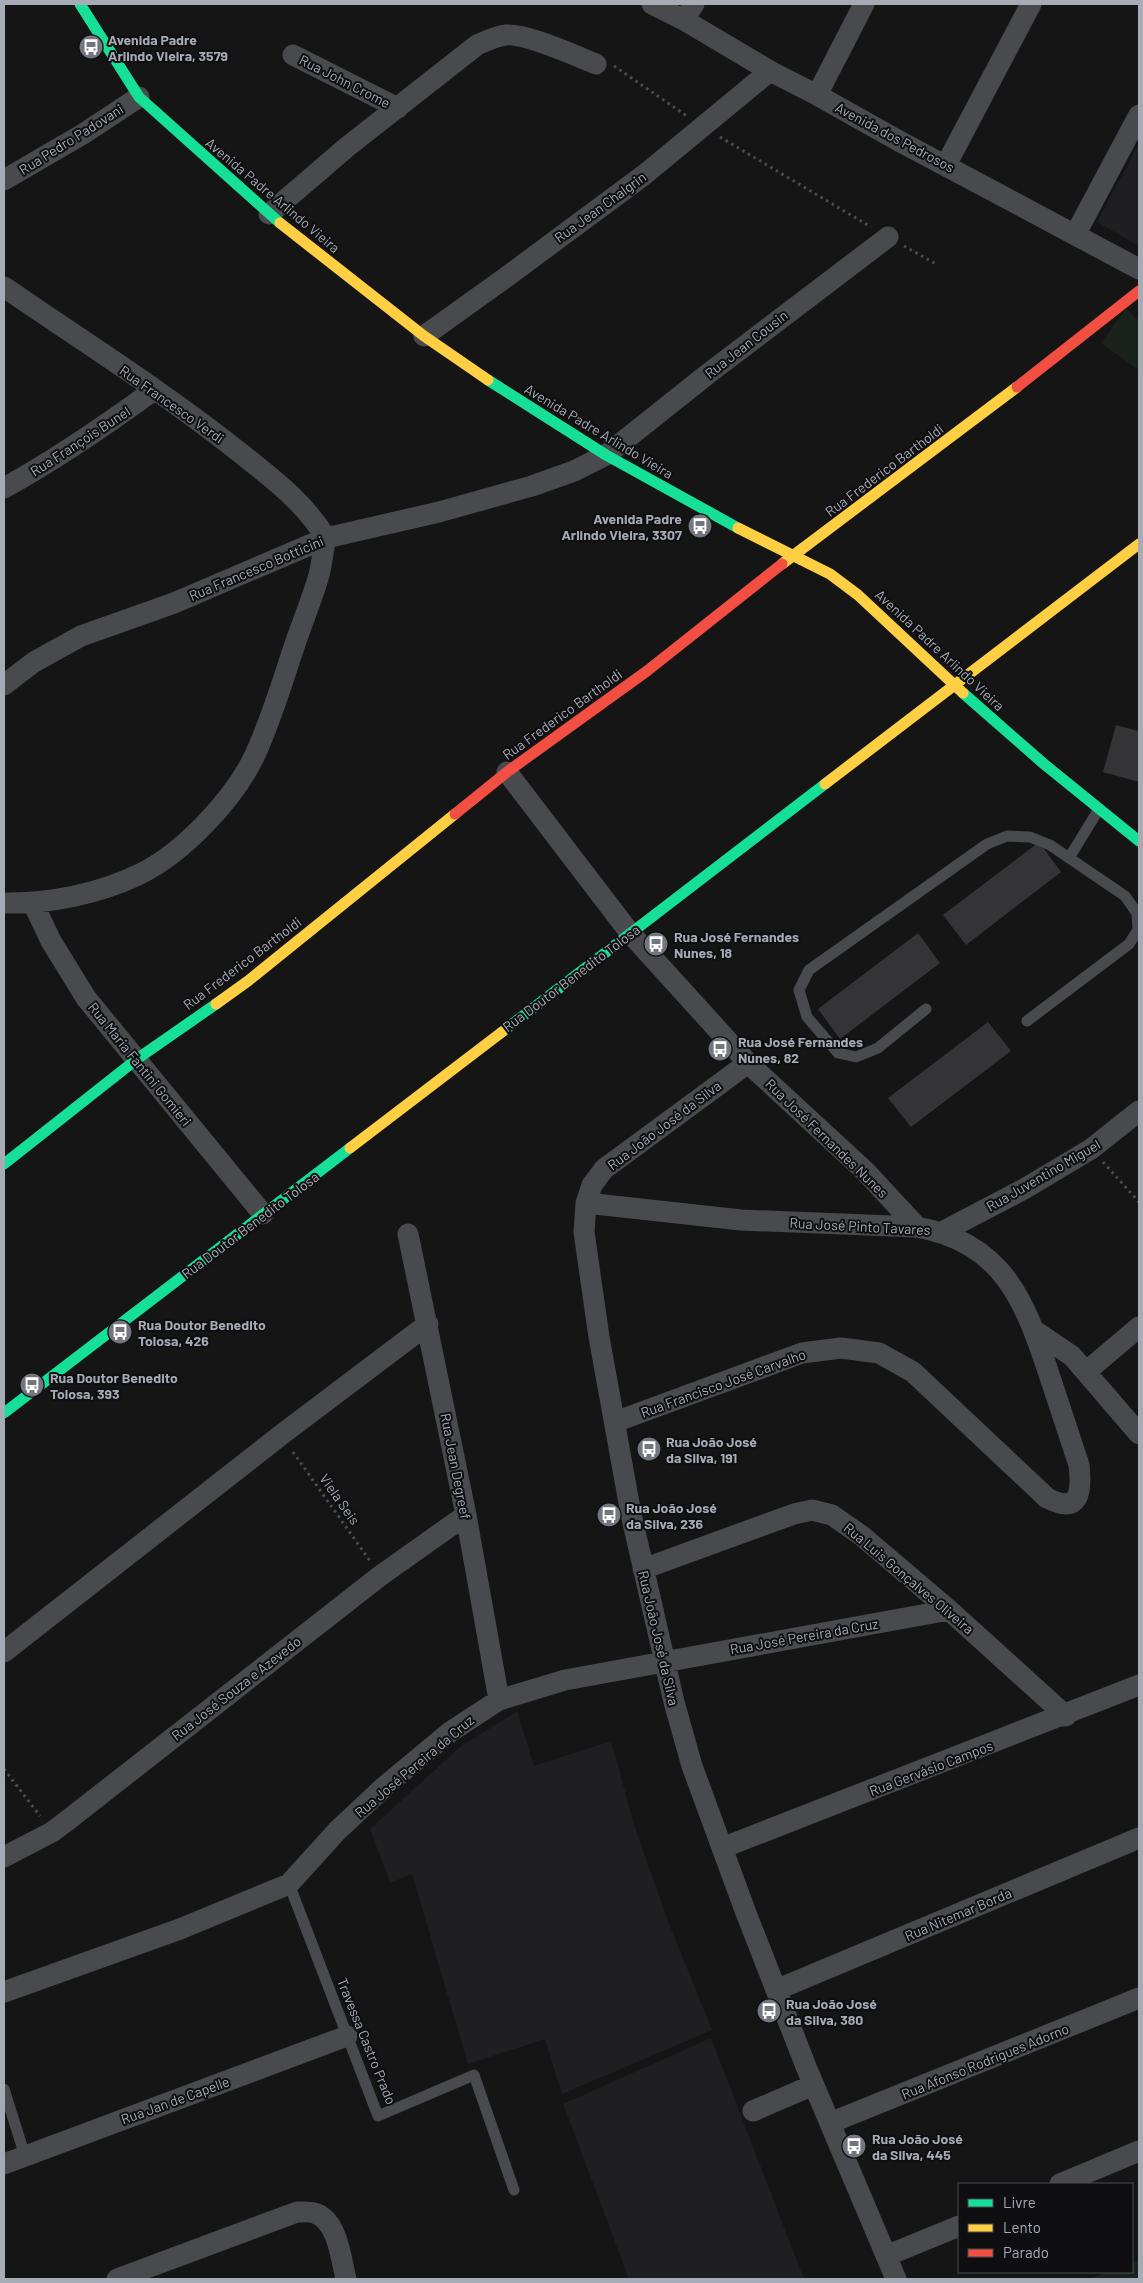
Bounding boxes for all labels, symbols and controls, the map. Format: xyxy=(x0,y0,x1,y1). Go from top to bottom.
place label: Avenida Padre Arlindo Vieira, 3579 xyxy=(108,31,228,64)
bus stop icon: Avenida Padre Arlindo Vieira, 3579 xyxy=(78,34,104,60)
street label: Rua John Crome xyxy=(297,51,393,111)
street label: Avenida dos Pedrosos xyxy=(833,98,958,176)
street label: Rua Pedro Padovani xyxy=(16,100,126,178)
street label: Avenida Padre Arlindo Vieira xyxy=(202,134,344,256)
street label: Rua Jean Chalgrin xyxy=(551,168,649,246)
street label: Rua Jean Cousin xyxy=(701,306,791,382)
street label: Rua Francesco Verdi xyxy=(116,362,228,446)
street label: Avenida Padre Arlindo Vieira xyxy=(522,380,676,482)
street label: Rua François Bunel xyxy=(27,402,133,480)
street label: Rua Frederico Bartholdi xyxy=(822,420,946,520)
place label: Avenida Padre Arlindo Vieira, 3307 xyxy=(561,510,682,543)
bus stop icon: Avenida Padre Arlindo Vieira, 3307 xyxy=(687,513,713,539)
street label: Rua Francesco Botticini xyxy=(186,532,326,604)
street label: Avenida Padre Arlindo Vieira xyxy=(872,586,1008,714)
street label: Rua Frederico Bartholdi xyxy=(499,665,625,763)
street label: Rua Frederico Bartholdi xyxy=(180,913,304,1013)
street label: Rua Doutor Benedito Tolosa xyxy=(499,921,643,1035)
place label: Rua José Fernandes Nunes, 18 xyxy=(674,928,799,961)
bus stop icon: Rua José Fernandes Nunes, 18 xyxy=(643,931,669,957)
street label: Rua Maria Fantini Gomieri xyxy=(85,999,195,1129)
place label: Rua José Fernandes Nunes, 82 xyxy=(738,1033,863,1066)
bus stop icon: Rua José Fernandes Nunes, 82 xyxy=(707,1036,733,1062)
street label: Rua José Fernandes Nunes xyxy=(762,1075,892,1201)
street label: Rua João José da Silva xyxy=(604,1077,724,1173)
street label: Rua Juventino Miguel xyxy=(983,1135,1103,1215)
street label: Rua Doutor Benedito Tolosa xyxy=(178,1168,322,1282)
street label: Rua José Pinto Tavares xyxy=(789,1214,931,1238)
place label: Rua Doutor Benedito Tolosa, 426 xyxy=(138,1316,266,1349)
bus stop icon: Rua Doutor Benedito Tolosa, 426 xyxy=(107,1319,133,1345)
street label: Rua Francisco José Carvalho xyxy=(638,1345,808,1421)
place label: Rua Doutor Benedito Tolosa, 393 xyxy=(50,1369,178,1402)
bus stop icon: Rua Doutor Benedito Tolosa, 393 xyxy=(19,1372,45,1398)
street label: Rua Jean Degreef xyxy=(437,1412,475,1520)
place label: Rua João José da Silva, 191 xyxy=(666,1433,757,1466)
bus stop icon: Rua João José da Silva, 191 xyxy=(636,1436,662,1462)
street label: Viela Seis xyxy=(316,1470,364,1528)
place label: Rua João José da Silva, 236 xyxy=(626,1499,717,1532)
bus stop icon: Rua João José da Silva, 236 xyxy=(596,1502,622,1528)
street label: Rua Luis Gonçalves Oliveira xyxy=(841,1519,977,1637)
street label: Rua João José da Silva xyxy=(635,1569,683,1707)
street label: Rua José Pereira da Cruz xyxy=(729,1615,879,1657)
street label: Rua José Souza e Azevedo xyxy=(168,1632,304,1744)
street label: Rua José Pereira da Cruz xyxy=(351,1711,477,1821)
street label: Rua Gervásio Campos xyxy=(867,1736,995,1799)
street label: Rua Nitemar Borda xyxy=(902,1884,1014,1944)
street label: Travessa Castro Prado xyxy=(334,1975,400,2107)
place label: Rua João José da Silva, 380 xyxy=(786,1995,877,2028)
bus stop icon: Rua João José da Silva, 380 xyxy=(756,1998,782,2024)
street label: Rua Afonso Rodrigues Adorno xyxy=(899,2020,1071,2102)
street label: Rua Jan de Capelle xyxy=(119,2073,231,2127)
place label: Rua João José da Silva, 445 xyxy=(872,2130,963,2163)
bus stop icon: Rua João José da Silva, 445 xyxy=(841,2133,867,2159)
legend xyxy=(958,2183,1133,2273)
text: Livre xyxy=(1003,2193,1036,2211)
text: Lento xyxy=(1003,2218,1041,2236)
text: Parado xyxy=(1003,2243,1049,2261)

